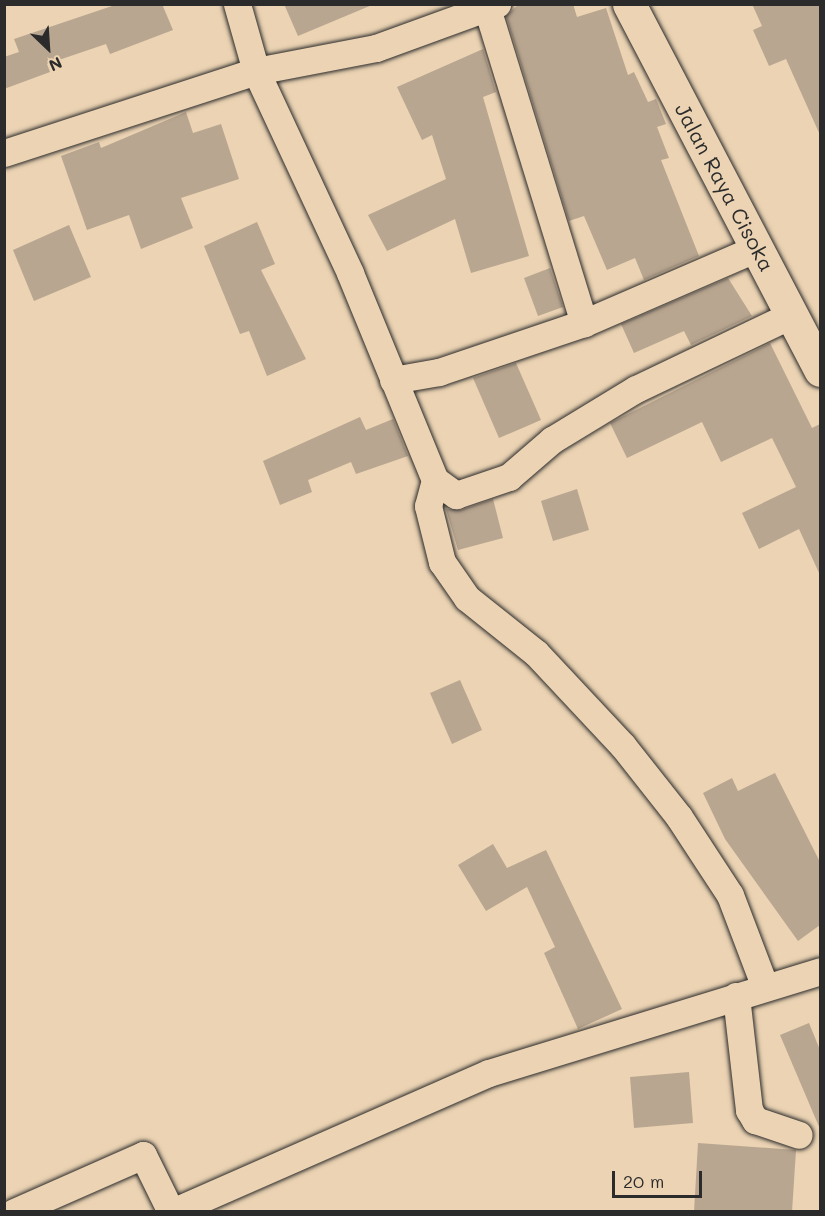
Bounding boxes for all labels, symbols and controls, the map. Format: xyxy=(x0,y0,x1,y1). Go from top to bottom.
north arrow xyxy=(18,18,78,78)
text: N xyxy=(46,53,66,77)
street label: Jalan Raya Cisoka xyxy=(670,99,780,275)
scale bar xyxy=(615,1159,705,1197)
text: 20 m xyxy=(623,1169,664,1193)

